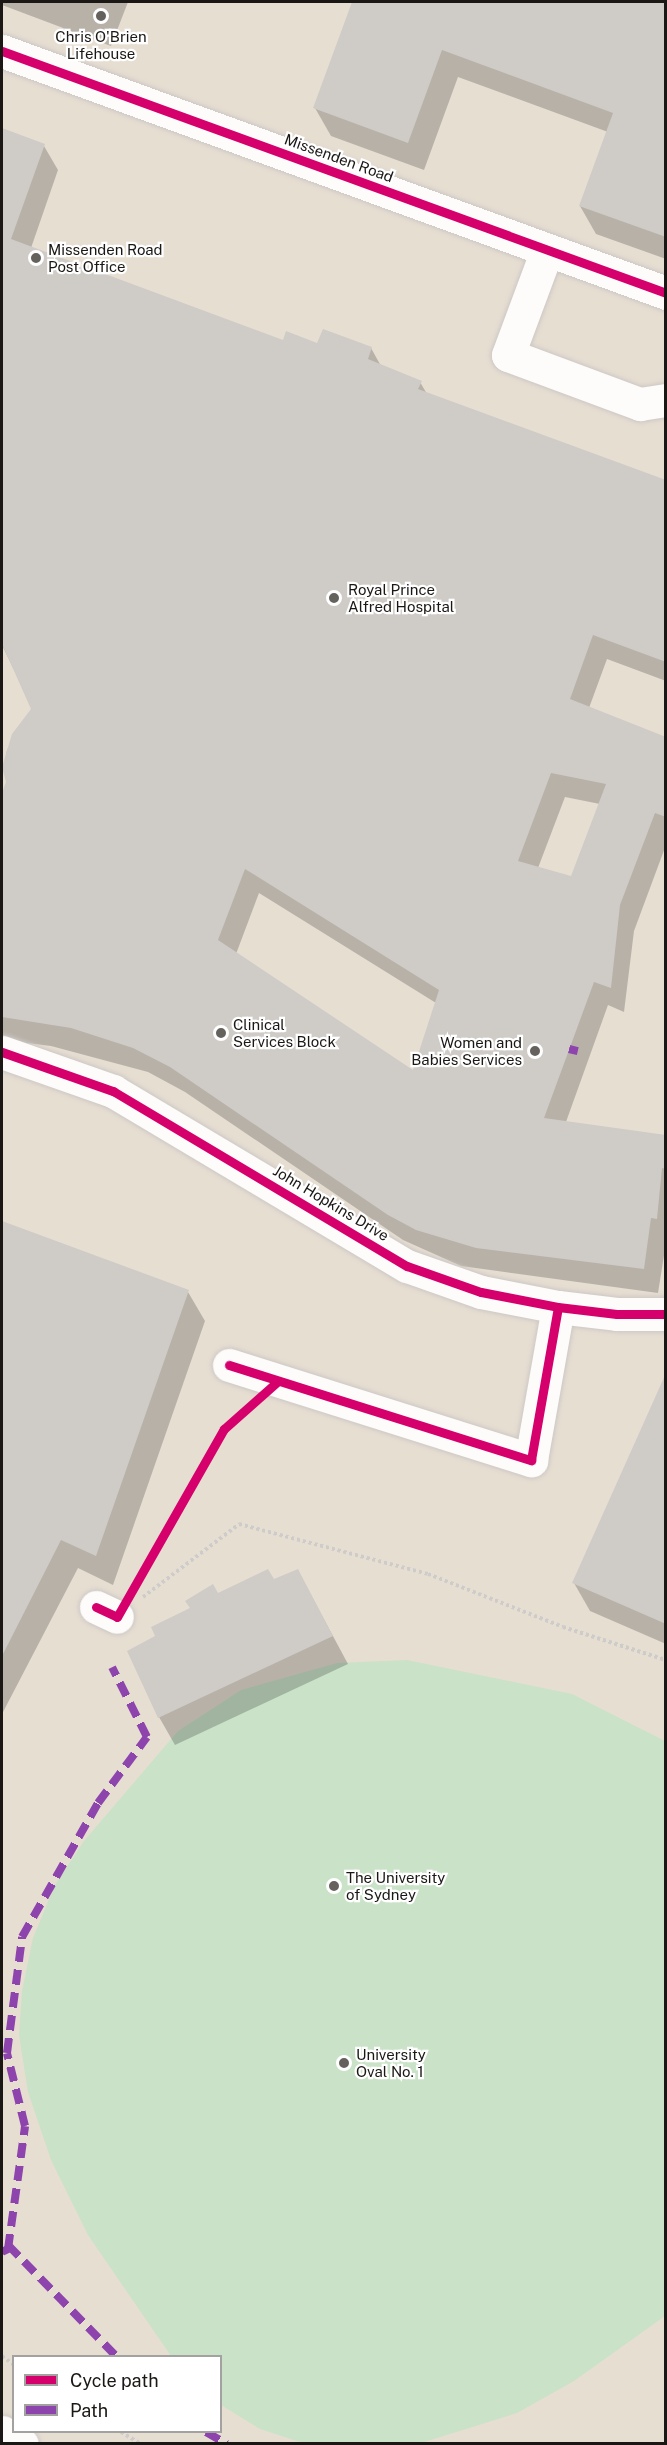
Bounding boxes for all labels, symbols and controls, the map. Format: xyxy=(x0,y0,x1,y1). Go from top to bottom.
marker: Chris O'Brien Lifehouse xyxy=(92,7,110,25)
place label: Chris O'Brien Lifehouse xyxy=(55,27,147,62)
street label: Missenden Road xyxy=(282,130,396,186)
place label: Missenden Road Post Office xyxy=(48,240,163,275)
marker: Missenden Road Post Office xyxy=(29,251,43,265)
place label: Royal Prince Alfred Hospital xyxy=(348,580,454,615)
marker: Royal Prince Alfred Hospital xyxy=(325,589,343,607)
place label: Clinical Services Block xyxy=(233,1015,336,1050)
marker: Clinical Services Block xyxy=(214,1026,228,1040)
place label: Women and Babies Services xyxy=(411,1033,522,1068)
marker: Women and Babies Services xyxy=(526,1042,544,1060)
street label: John Hopkins Drive xyxy=(270,1161,392,1245)
place label: The University of Sydney xyxy=(346,1868,445,1903)
marker: The University of Sydney xyxy=(327,1879,341,1893)
place label: University Oval No. 1 xyxy=(356,2045,426,2080)
marker: University Oval No. 1 xyxy=(337,2056,351,2070)
legend xyxy=(12,2355,222,2433)
text: Cycle path xyxy=(70,2370,159,2391)
text: Path xyxy=(70,2400,108,2421)

